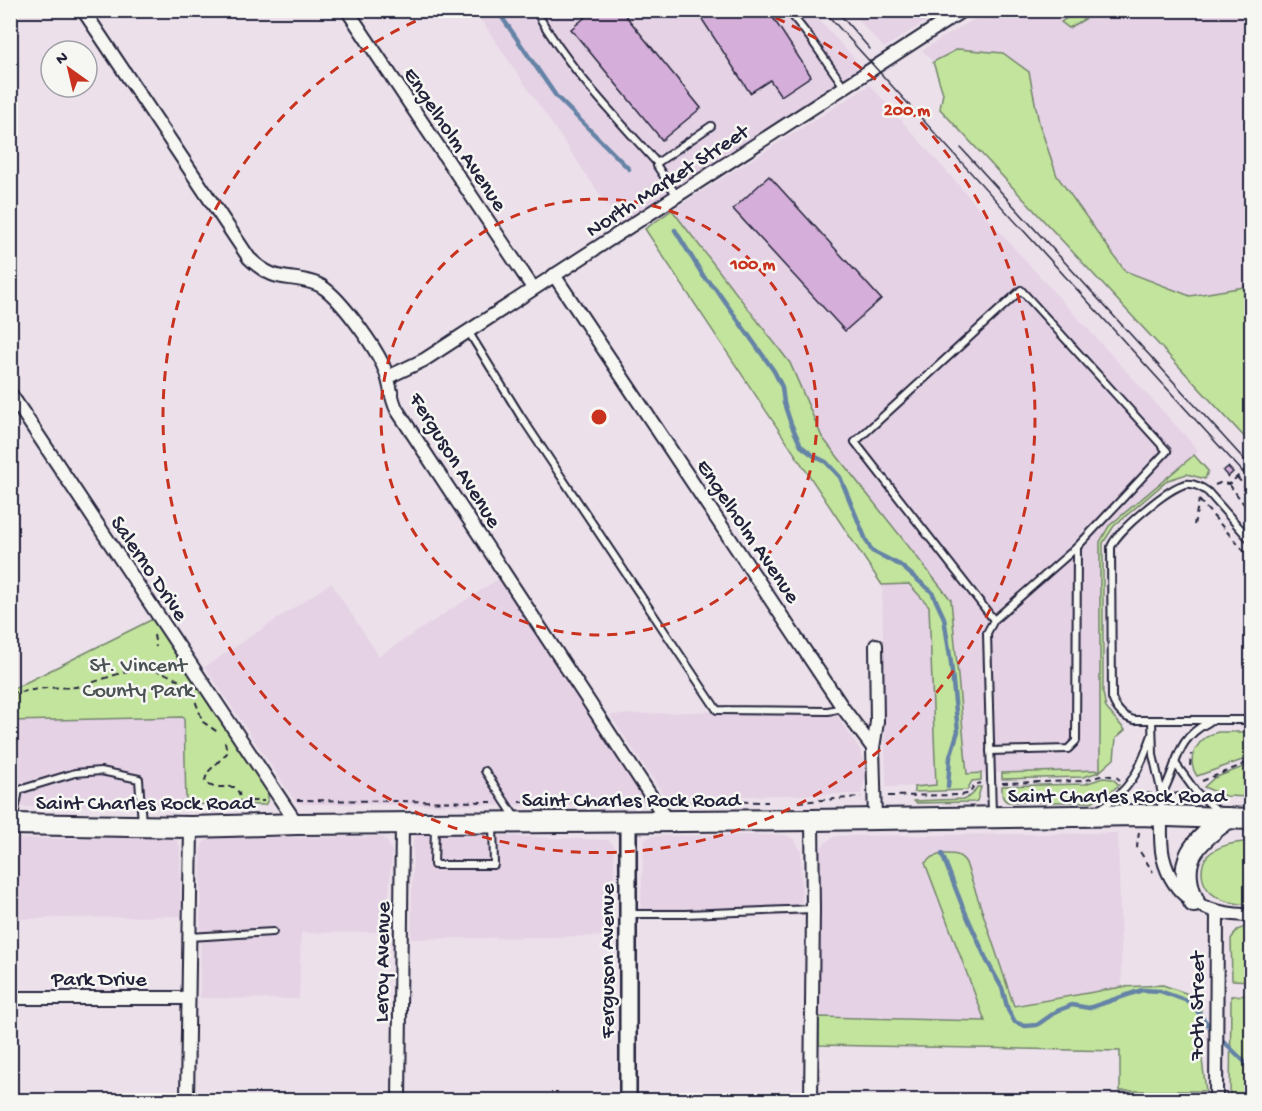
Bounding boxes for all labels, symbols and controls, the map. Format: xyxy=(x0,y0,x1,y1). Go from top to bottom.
north arrow xyxy=(39,39,99,99)
text: N xyxy=(53,48,73,70)
street label: Engelholm Avenue xyxy=(396,63,512,218)
text: 200 m xyxy=(884,101,930,122)
street label: North Market Street xyxy=(582,119,756,245)
text: 100 m xyxy=(730,255,776,276)
street label: Ferguson Avenue xyxy=(401,388,506,534)
centre of rings xyxy=(589,407,609,427)
street label: Engelholm Avenue xyxy=(689,455,805,610)
street label: Salerno Drive xyxy=(103,512,193,627)
park label: St. Vincent County Park xyxy=(82,654,196,705)
street label: Saint Charles Rock Road xyxy=(1008,785,1228,811)
street label: Saint Charles Rock Road xyxy=(522,789,742,815)
street label: Saint Charles Rock Road xyxy=(36,792,256,818)
street label: Ferguson Avenue xyxy=(596,883,622,1039)
street label: Leroy Avenue xyxy=(370,901,398,1023)
street label: 70th Street xyxy=(1186,950,1212,1061)
street label: Park Drive xyxy=(50,968,147,994)

